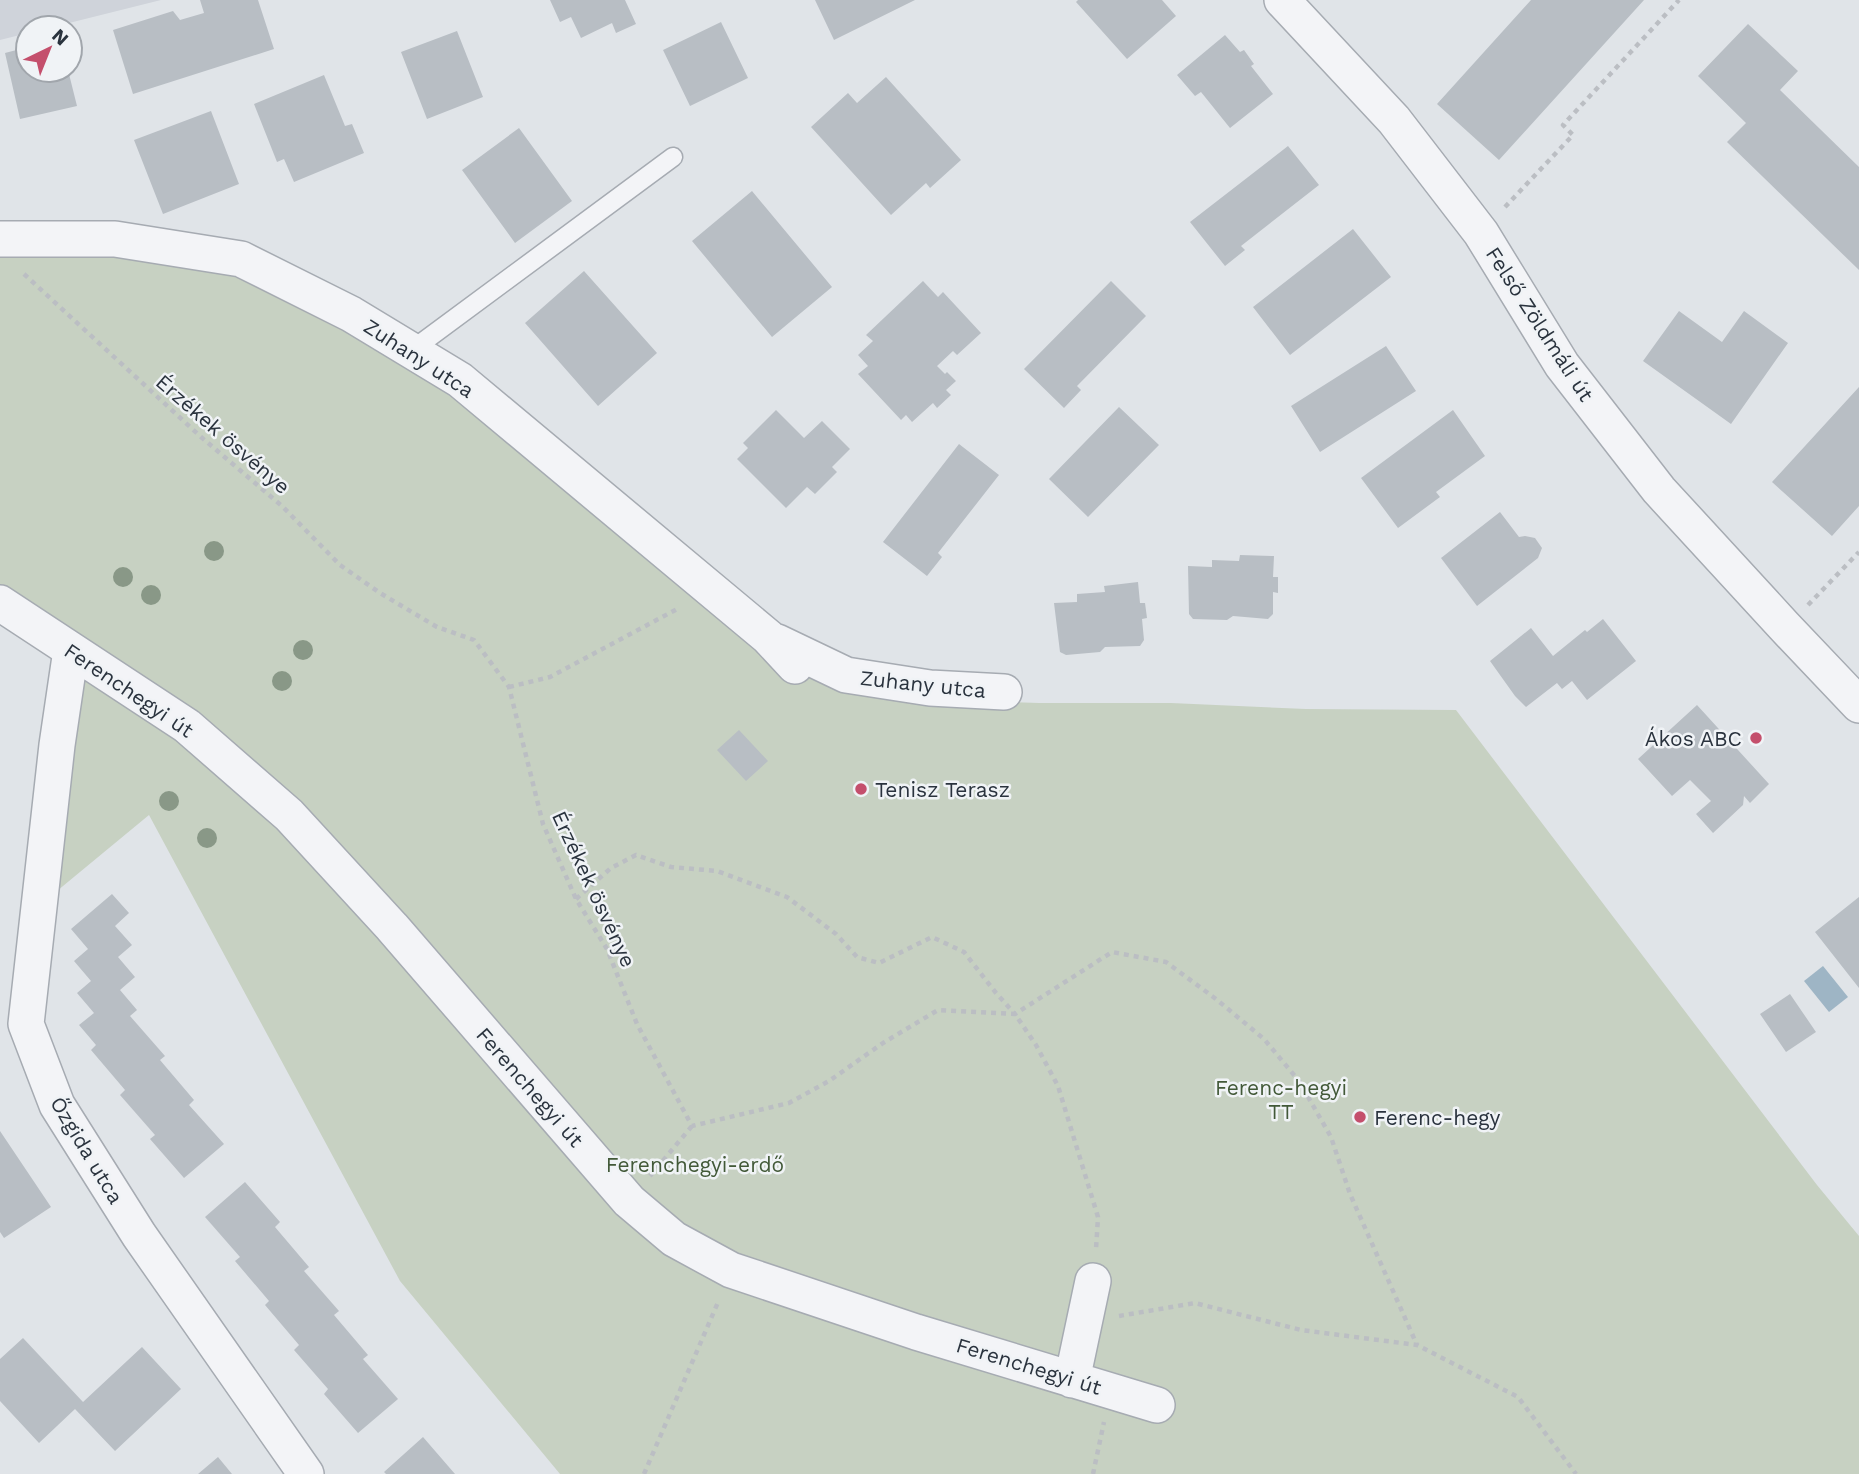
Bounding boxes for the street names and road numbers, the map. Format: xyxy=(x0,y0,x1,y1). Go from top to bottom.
street label: Felső Zöldmáli út xyxy=(1481,242,1599,406)
street label: Zuhany utca xyxy=(359,313,479,403)
street label: Érzékek ösvénye xyxy=(151,369,295,499)
street label: Ferenchegyi út xyxy=(60,638,199,743)
street label: Zuhany utca xyxy=(859,665,987,703)
street label: Érzékek ösvénye xyxy=(547,807,641,971)
street label: Ferenchegyi út xyxy=(471,1022,589,1152)
street label: Őzgida utca xyxy=(45,1092,129,1208)
street label: Ferenchegyi út xyxy=(953,1332,1105,1400)

